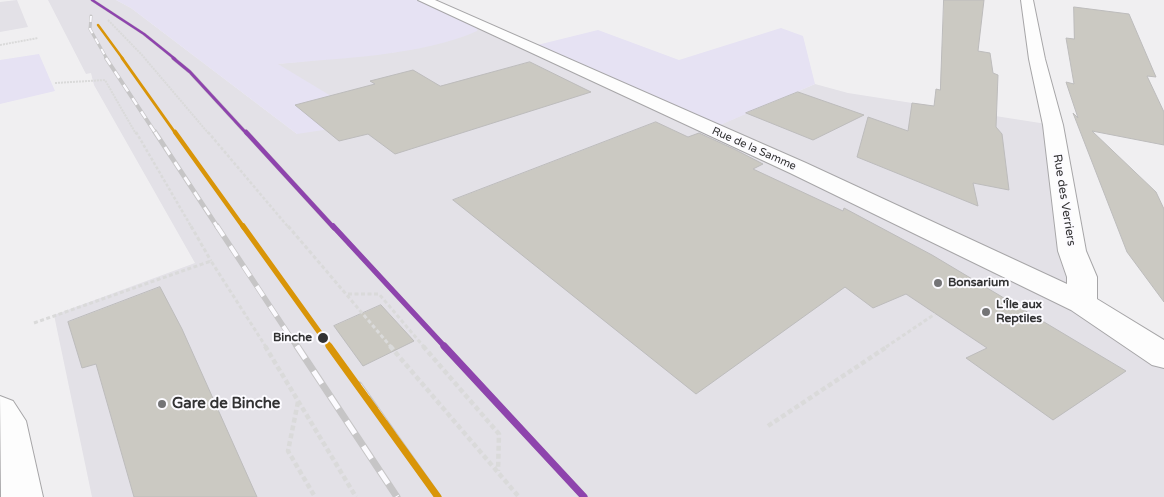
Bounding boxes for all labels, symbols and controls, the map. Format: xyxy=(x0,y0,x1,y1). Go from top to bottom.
street label: Rue de la Samme xyxy=(710,125,798,173)
street label: Rue des Verriers xyxy=(1050,153,1078,247)
place label: Bonsarium xyxy=(948,276,1009,290)
marker: Bonsarium xyxy=(932,277,944,289)
place label: L'Île aux Reptiles xyxy=(996,298,1042,326)
marker: L'Île aux Reptiles xyxy=(980,306,992,318)
place label: Binche xyxy=(273,331,312,345)
marker: Binche xyxy=(316,331,330,345)
place label: Gare de Binche xyxy=(172,395,280,413)
marker: Gare de Binche xyxy=(156,398,168,410)

